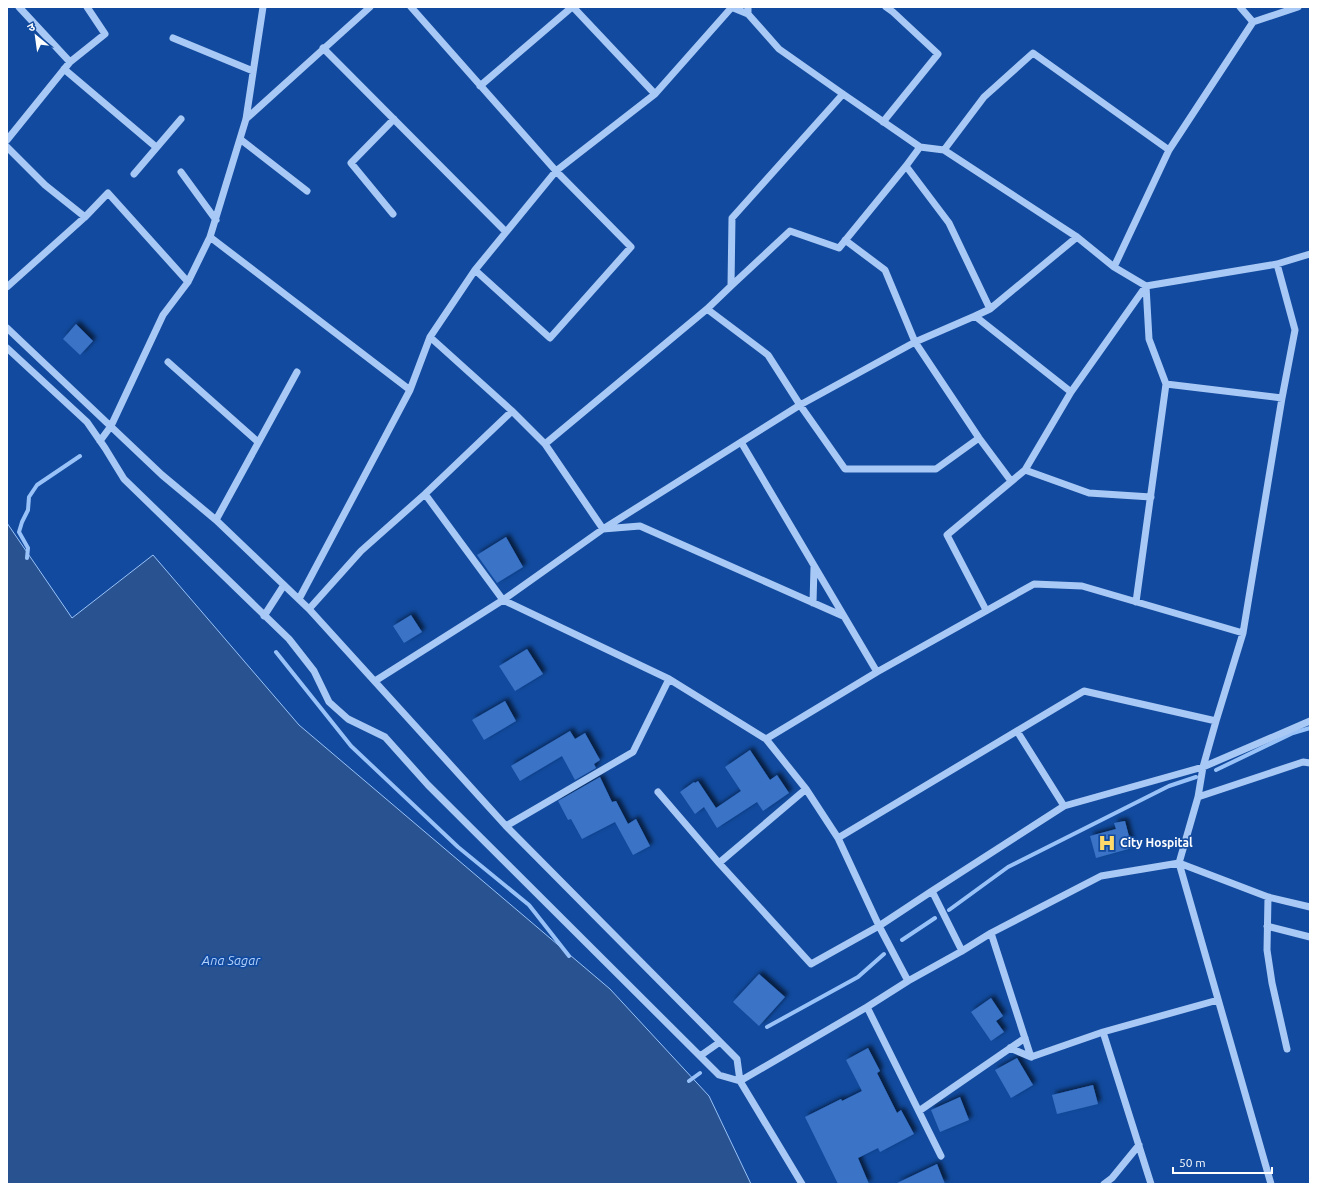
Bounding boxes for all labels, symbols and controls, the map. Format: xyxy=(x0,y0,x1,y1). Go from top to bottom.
north arrow xyxy=(16,16,56,56)
text: उ xyxy=(25,20,37,34)
hospital icon: City Hospital xyxy=(1097,833,1117,853)
place label: City Hospital xyxy=(1120,836,1193,849)
water label: Ana Sagar xyxy=(201,953,261,967)
scale bar xyxy=(1173,1149,1272,1175)
text: 50 m xyxy=(1179,1156,1206,1169)

